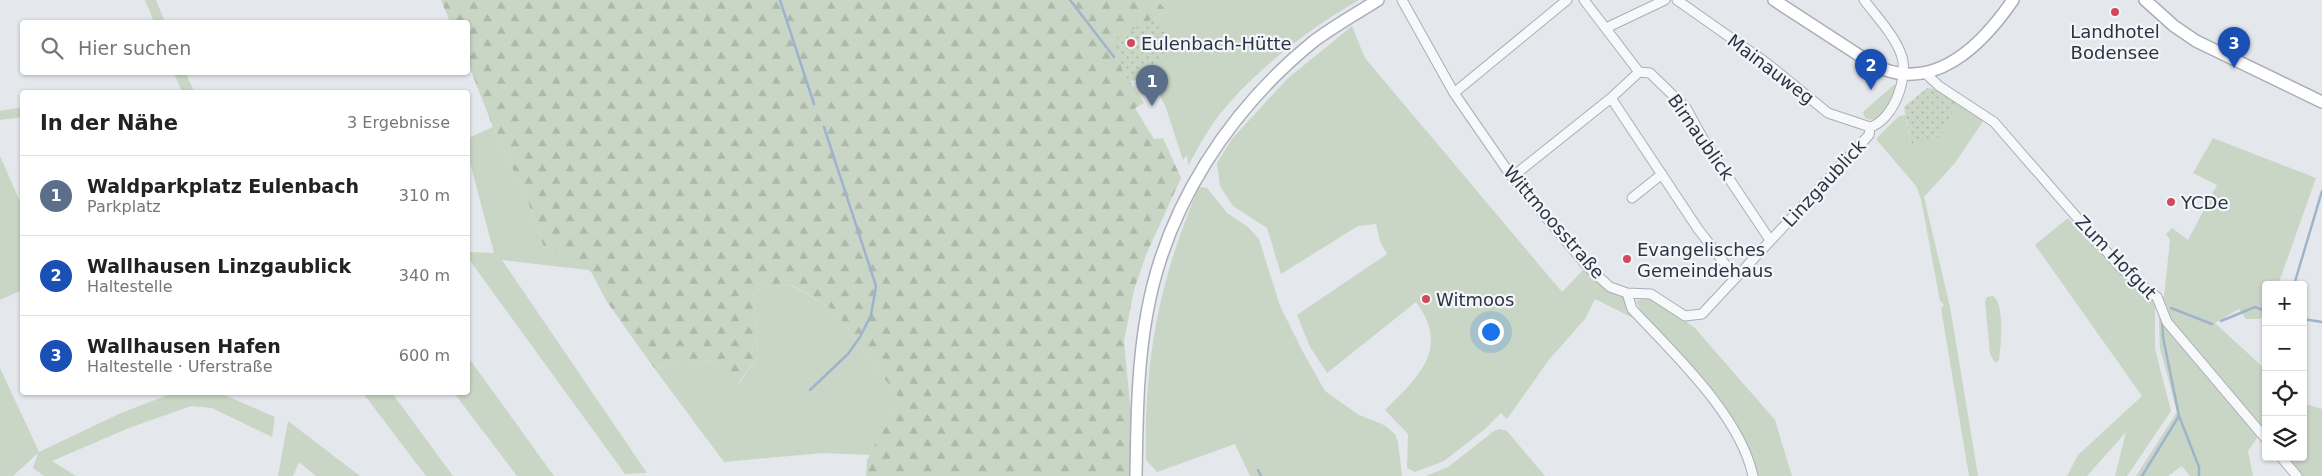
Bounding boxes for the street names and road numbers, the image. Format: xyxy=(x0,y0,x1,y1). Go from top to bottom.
street label: Mainauweg xyxy=(1724,30,1818,108)
street label: Birnaublick xyxy=(1664,90,1739,184)
street label: Linzgaublick xyxy=(1778,135,1870,231)
street label: Wittmoosstraße xyxy=(1499,161,1609,283)
street label: Zum Hofgut xyxy=(2071,211,2161,303)

